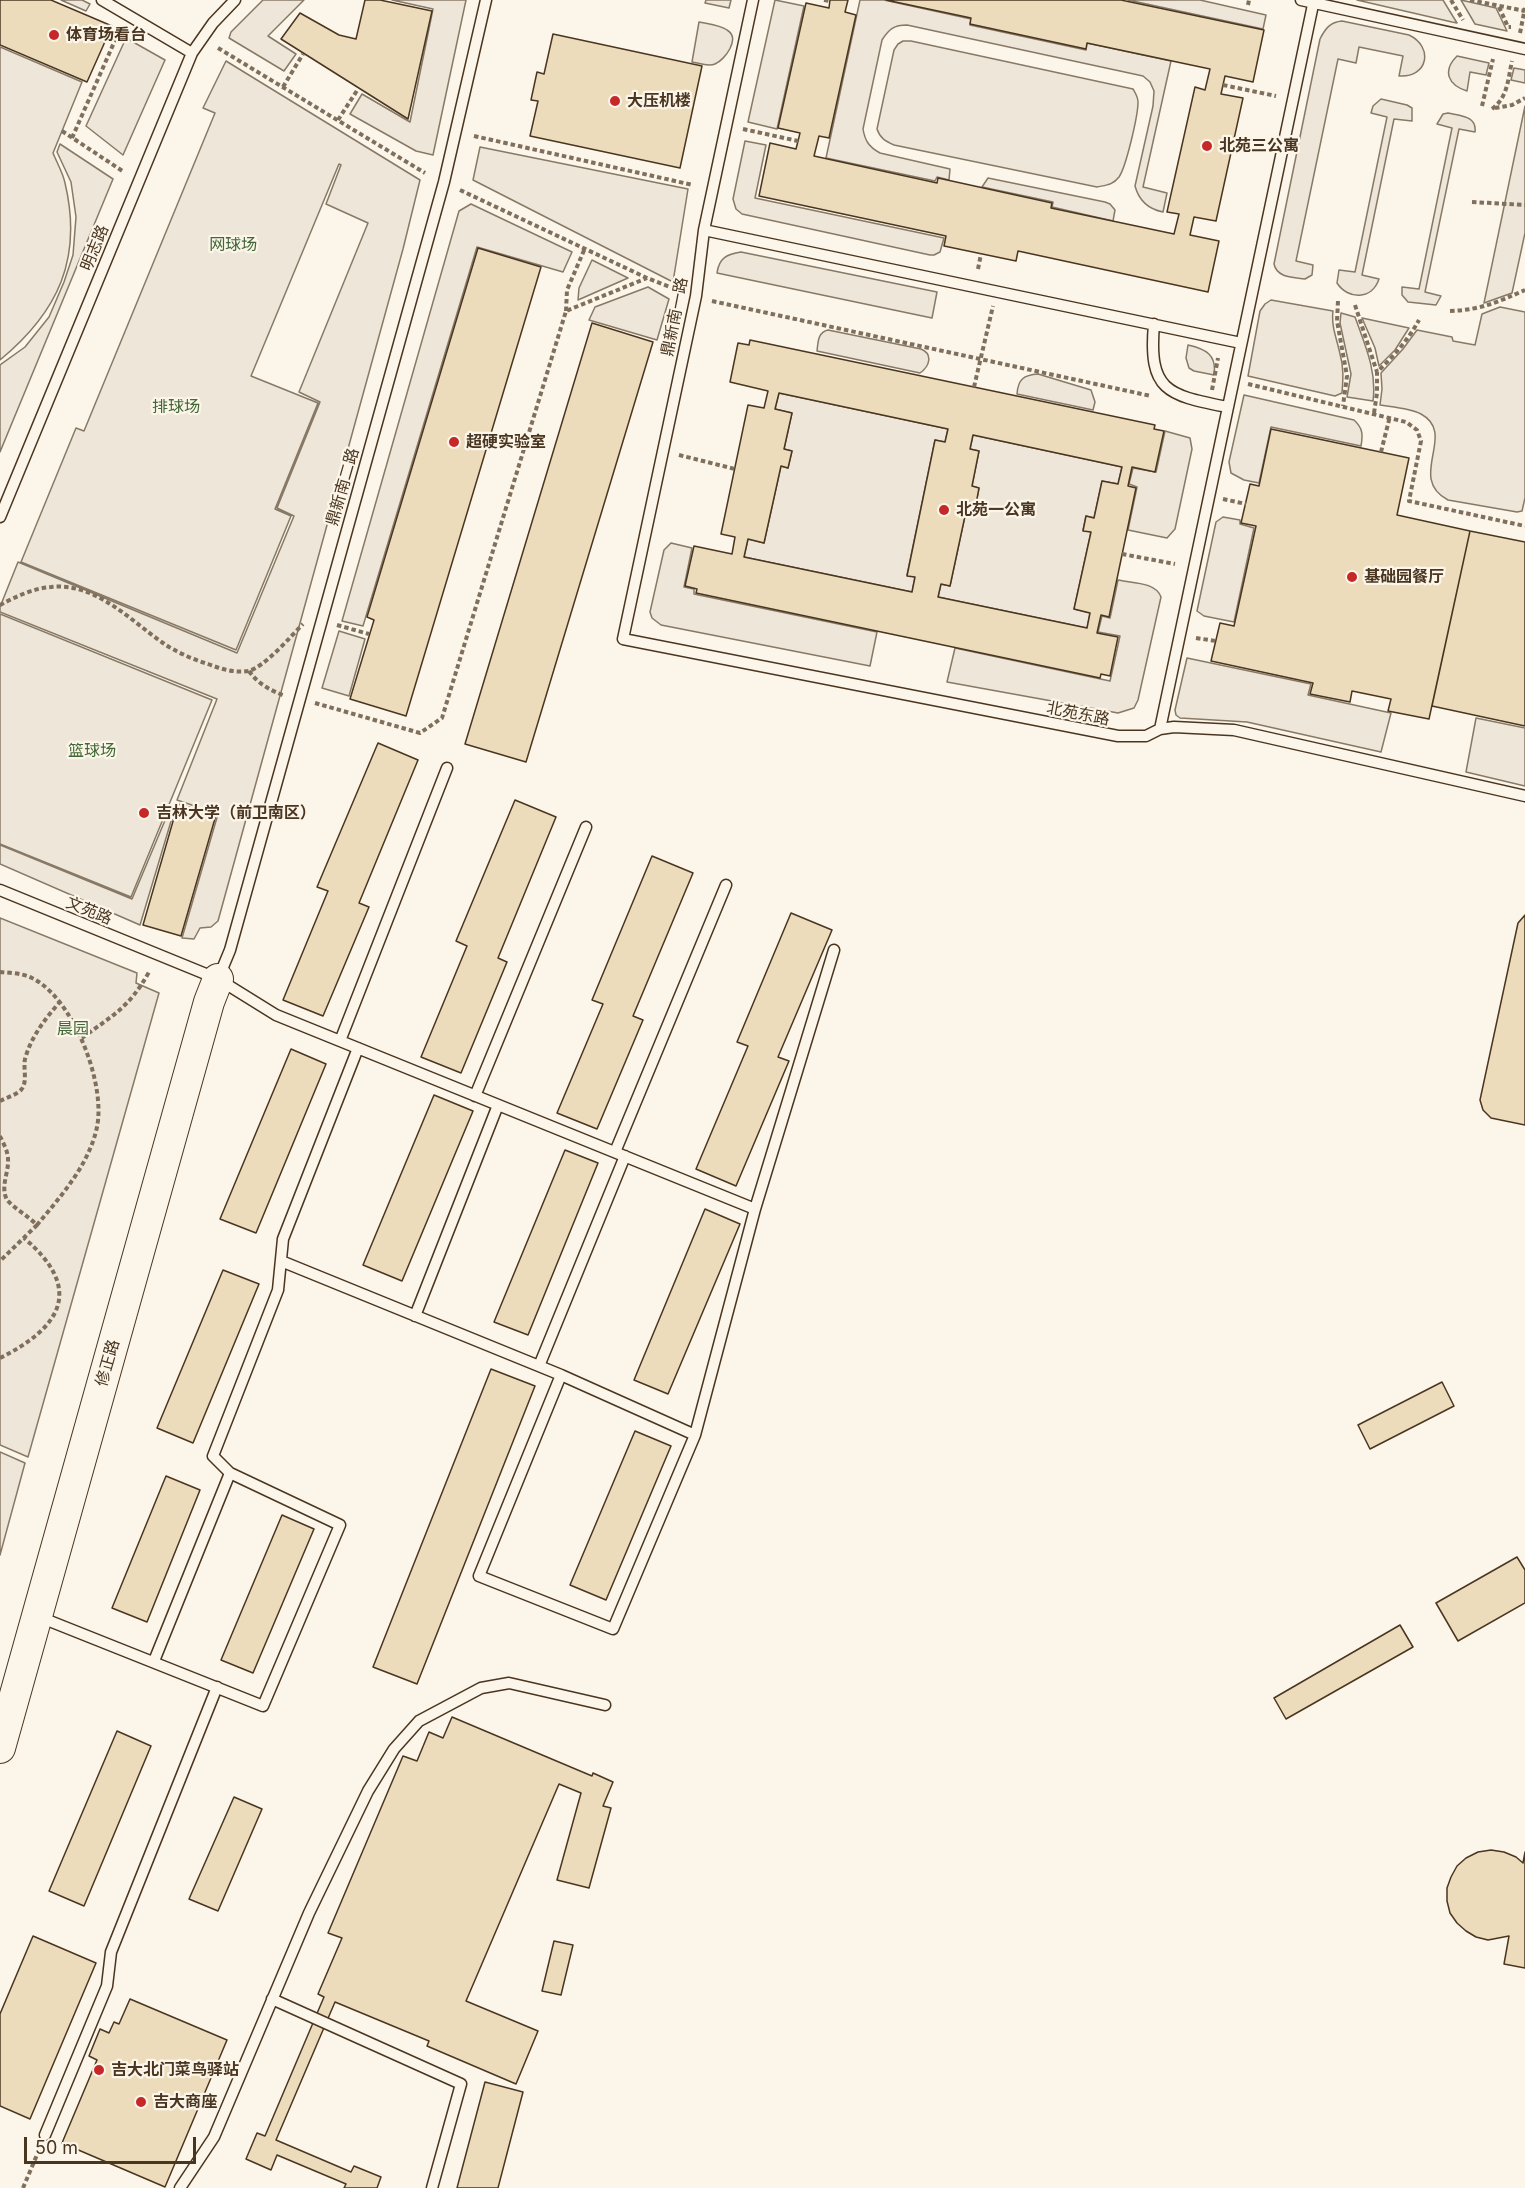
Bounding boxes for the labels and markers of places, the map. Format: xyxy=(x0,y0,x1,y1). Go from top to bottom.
place label: 体育场看台 xyxy=(66,25,146,45)
marker: 体育场看台 xyxy=(47,28,61,42)
place label: 大压机楼 xyxy=(627,91,691,111)
marker: 大压机楼 xyxy=(608,94,622,108)
place label: 北苑三公寓 xyxy=(1219,136,1299,156)
marker: 北苑三公寓 xyxy=(1200,139,1214,153)
place label: 超硬实验室 xyxy=(466,432,546,452)
marker: 超硬实验室 xyxy=(447,435,461,449)
place label: 北苑一公寓 xyxy=(956,500,1036,520)
marker: 北苑一公寓 xyxy=(937,503,951,517)
place label: 基础园餐厅 xyxy=(1364,567,1444,587)
marker: 基础园餐厅 xyxy=(1345,570,1359,584)
place label: 吉林大学（前卫南区） xyxy=(156,803,316,823)
marker: 吉林大学（前卫南区） xyxy=(137,806,151,820)
place label: 吉大北门菜鸟驿站 xyxy=(111,2060,239,2080)
marker: 吉大北门菜鸟驿站 xyxy=(92,2063,106,2077)
place label: 吉大商座 xyxy=(153,2092,217,2112)
marker: 吉大商座 xyxy=(134,2095,148,2109)

